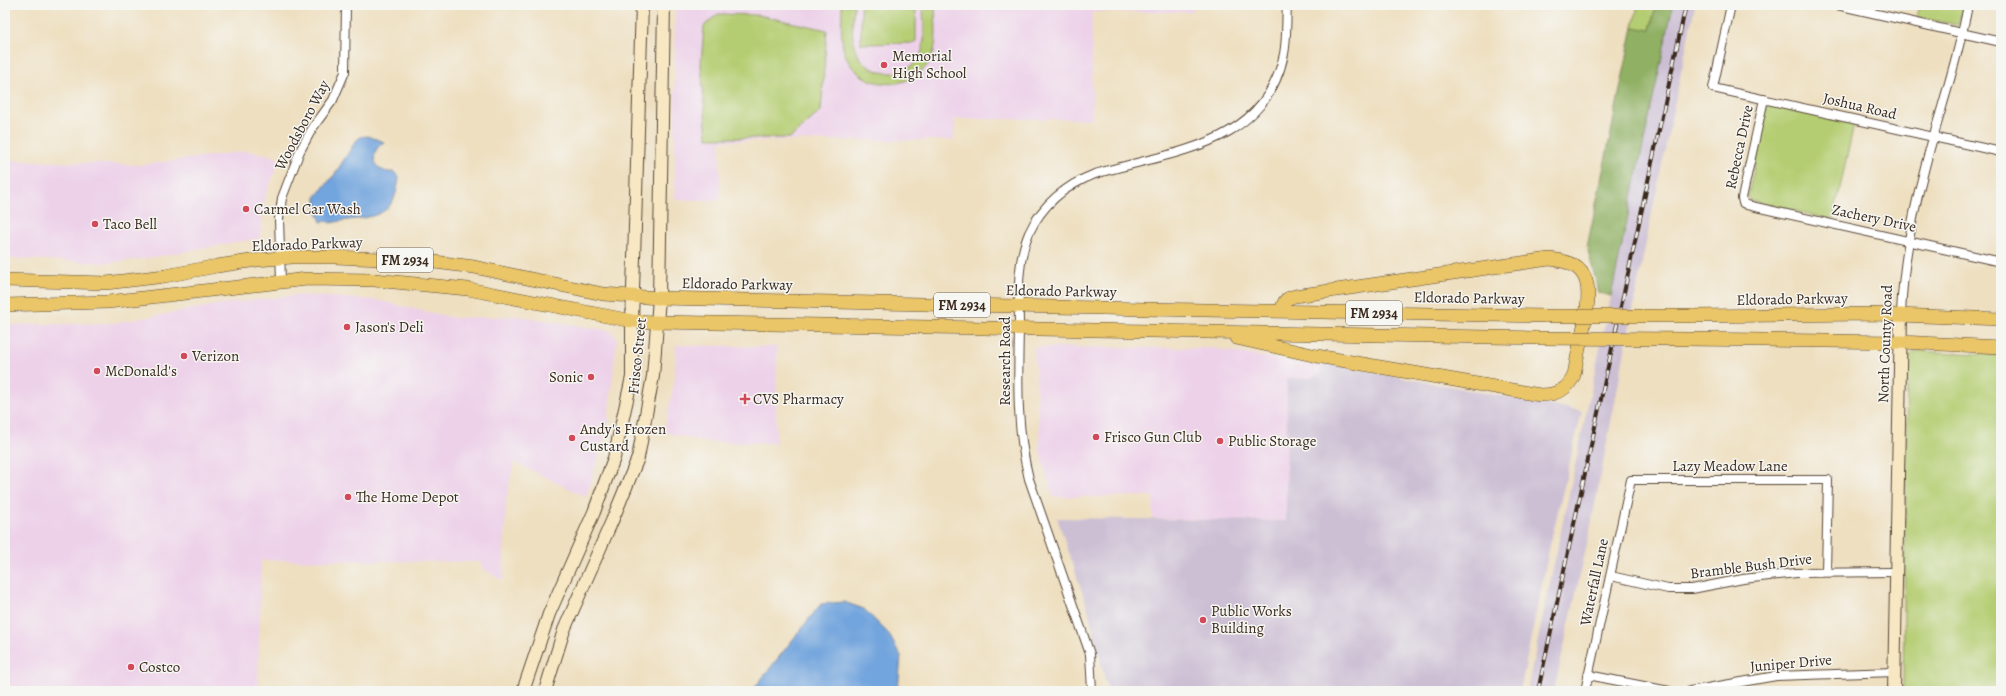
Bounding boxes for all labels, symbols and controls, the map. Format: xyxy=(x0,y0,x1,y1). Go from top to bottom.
place label: Memorial High School xyxy=(892,46,967,83)
marker: Memorial High School xyxy=(879,60,889,70)
street label: Woodsboro Way xyxy=(269,76,334,174)
street label: Joshua Road xyxy=(1821,88,1900,124)
street label: Rebecca Drive xyxy=(1720,103,1758,191)
place label: Carmel Car Wash xyxy=(254,199,361,219)
street label: Zachery Drive xyxy=(1830,199,1918,237)
marker: Carmel Car Wash xyxy=(241,204,251,214)
place label: Taco Bell xyxy=(103,214,157,234)
marker: Taco Bell xyxy=(90,219,100,229)
street label: Eldorado Parkway xyxy=(251,232,363,256)
road number: FM 2934 xyxy=(377,248,433,272)
street label: Eldorado Parkway xyxy=(681,273,793,295)
street label: Eldorado Parkway xyxy=(1005,280,1117,302)
street label: North County Road xyxy=(1873,284,1897,404)
street label: Eldorado Parkway xyxy=(1413,287,1525,309)
street label: Eldorado Parkway xyxy=(1736,288,1848,310)
road number: FM 2934 xyxy=(934,293,990,317)
road number: FM 2934 xyxy=(1346,301,1402,325)
street label: Research Road xyxy=(995,315,1015,406)
place label: Jason's Deli xyxy=(355,317,424,337)
street label: Frisco Street xyxy=(623,317,651,395)
marker: Jason's Deli xyxy=(342,322,352,332)
place label: Verizon xyxy=(191,346,239,366)
marker: Verizon xyxy=(179,351,189,361)
place label: McDonald's xyxy=(105,361,177,381)
marker: McDonald's xyxy=(92,366,102,376)
place label: Sonic xyxy=(549,367,583,387)
marker: Sonic xyxy=(586,372,596,382)
place label: CVS Pharmacy xyxy=(753,389,844,409)
marker: CVS Pharmacy xyxy=(740,394,750,404)
place label: Andy's Frozen Custard xyxy=(579,419,666,456)
place label: Frisco Gun Club xyxy=(1104,427,1202,447)
place label: Public Storage xyxy=(1228,431,1317,451)
marker: Frisco Gun Club xyxy=(1091,432,1101,442)
marker: Andy's Frozen Custard xyxy=(567,433,577,443)
marker: Public Storage xyxy=(1215,436,1225,446)
street label: Lazy Meadow Lane xyxy=(1672,456,1788,476)
place label: The Home Depot xyxy=(356,487,459,507)
marker: The Home Depot xyxy=(343,492,353,502)
street label: Waterfall Lane xyxy=(1575,536,1613,628)
street label: Bramble Bush Drive xyxy=(1689,549,1813,583)
place label: Public Works Building xyxy=(1211,601,1292,638)
marker: Public Works Building xyxy=(1198,615,1208,625)
street label: Juniper Drive xyxy=(1749,649,1833,677)
place label: Costco xyxy=(139,657,180,677)
marker: Costco xyxy=(126,662,136,672)

